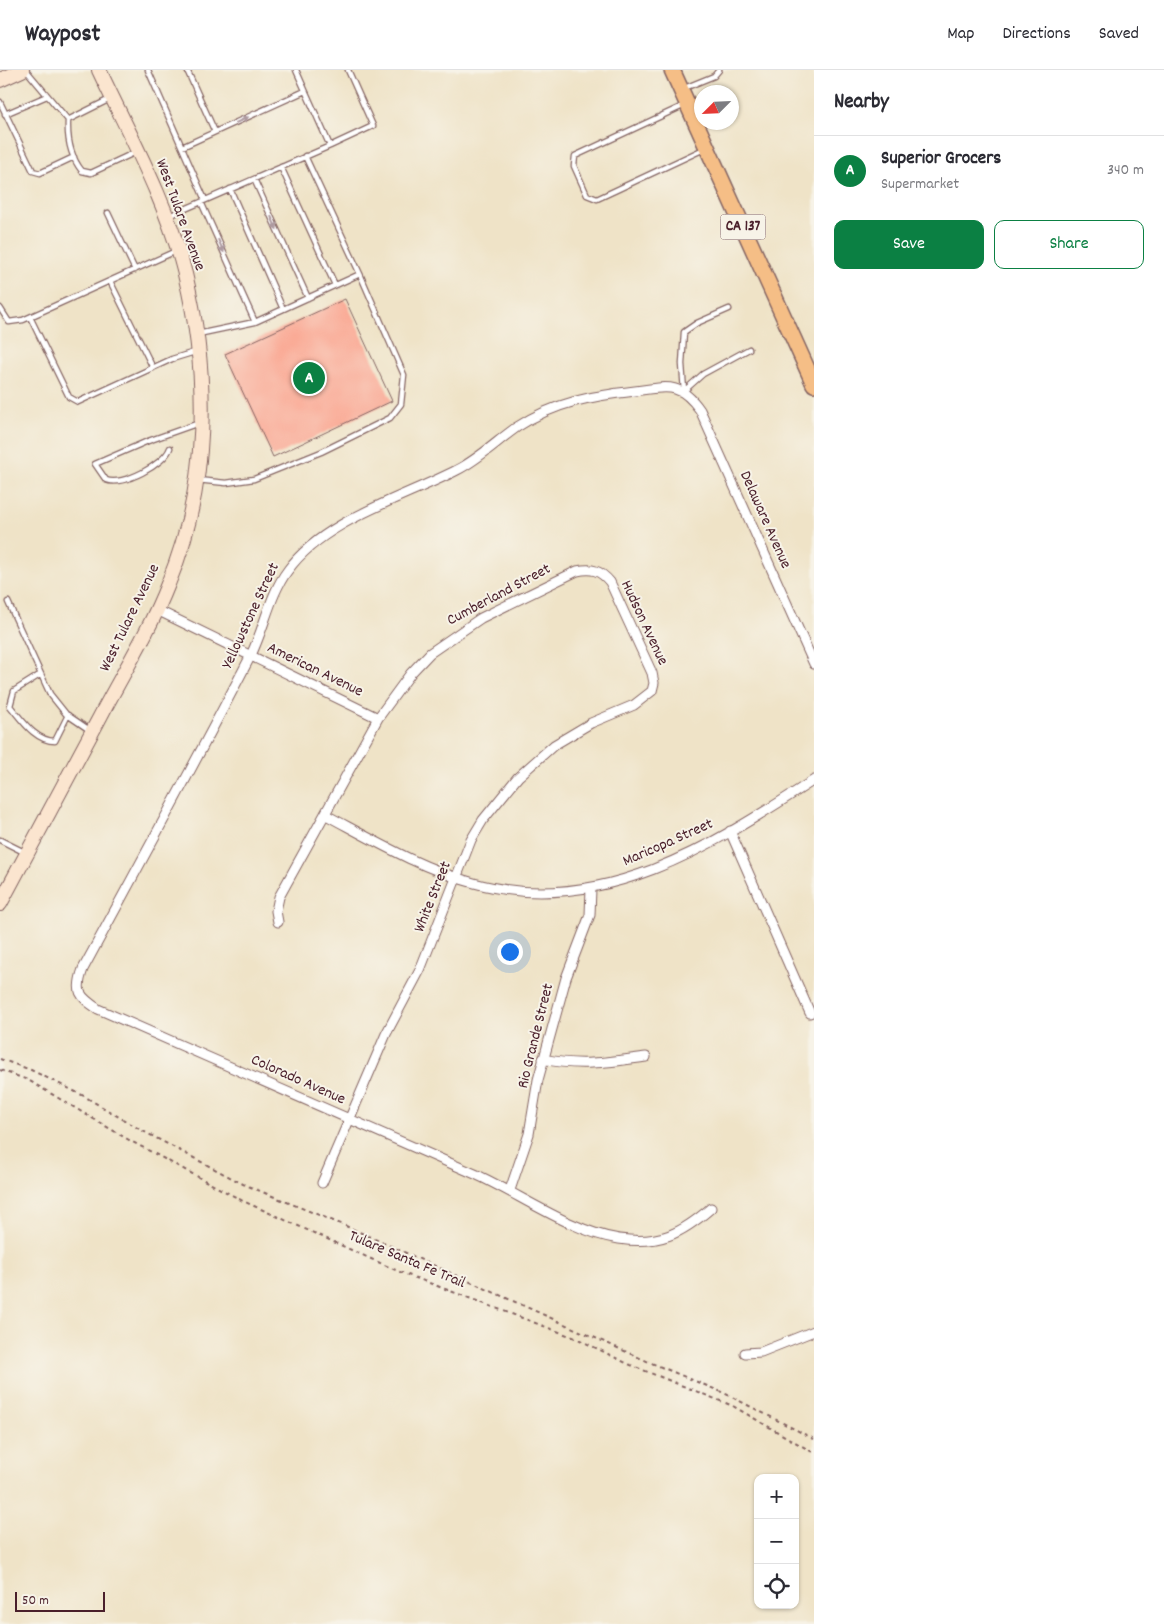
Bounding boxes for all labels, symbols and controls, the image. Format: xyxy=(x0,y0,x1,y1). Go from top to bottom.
text: Waypost xyxy=(25,18,100,52)
text: Map xyxy=(947,22,974,47)
text: Directions xyxy=(1002,22,1071,47)
text: Saved xyxy=(1099,22,1139,47)
north arrow xyxy=(694,85,739,130)
text: Nearby xyxy=(834,88,889,118)
one-way arrow xyxy=(235,115,249,123)
text: Superior Grocers xyxy=(881,146,1001,173)
street label: West Tulare Avenue xyxy=(149,156,211,274)
text: A xyxy=(846,159,854,182)
text: 340 m xyxy=(1107,159,1144,182)
text: Supermarket xyxy=(881,173,959,196)
road number: CA 137 xyxy=(720,214,766,240)
one-way arrow xyxy=(271,216,279,230)
button: Save xyxy=(834,220,984,269)
button: Share xyxy=(994,220,1144,269)
one-way arrow xyxy=(218,239,226,253)
pin: A xyxy=(293,359,325,397)
street label: Delaware Avenue xyxy=(733,467,797,573)
street label: Cumberland Street xyxy=(443,558,555,632)
street label: Yellowstone Street xyxy=(216,559,286,673)
street label: West Tulare Avenue xyxy=(94,560,166,676)
street label: Hudson Avenue xyxy=(614,577,674,669)
street label: American Avenue xyxy=(263,637,367,703)
street label: Maricopa Street xyxy=(619,813,717,873)
street label: White Street xyxy=(408,858,458,936)
your location xyxy=(497,939,523,965)
street label: Rio Grande Street xyxy=(512,981,560,1091)
street label: Colorado Avenue xyxy=(247,1049,349,1111)
street label: Tulare Santa Fe Trail xyxy=(345,1225,469,1295)
map controls xyxy=(754,1474,799,1609)
button: + xyxy=(754,1474,799,1519)
button: − xyxy=(754,1519,799,1564)
button: locate xyxy=(754,1564,799,1609)
scale bar xyxy=(15,1589,105,1612)
text: 50 m xyxy=(22,1591,49,1611)

